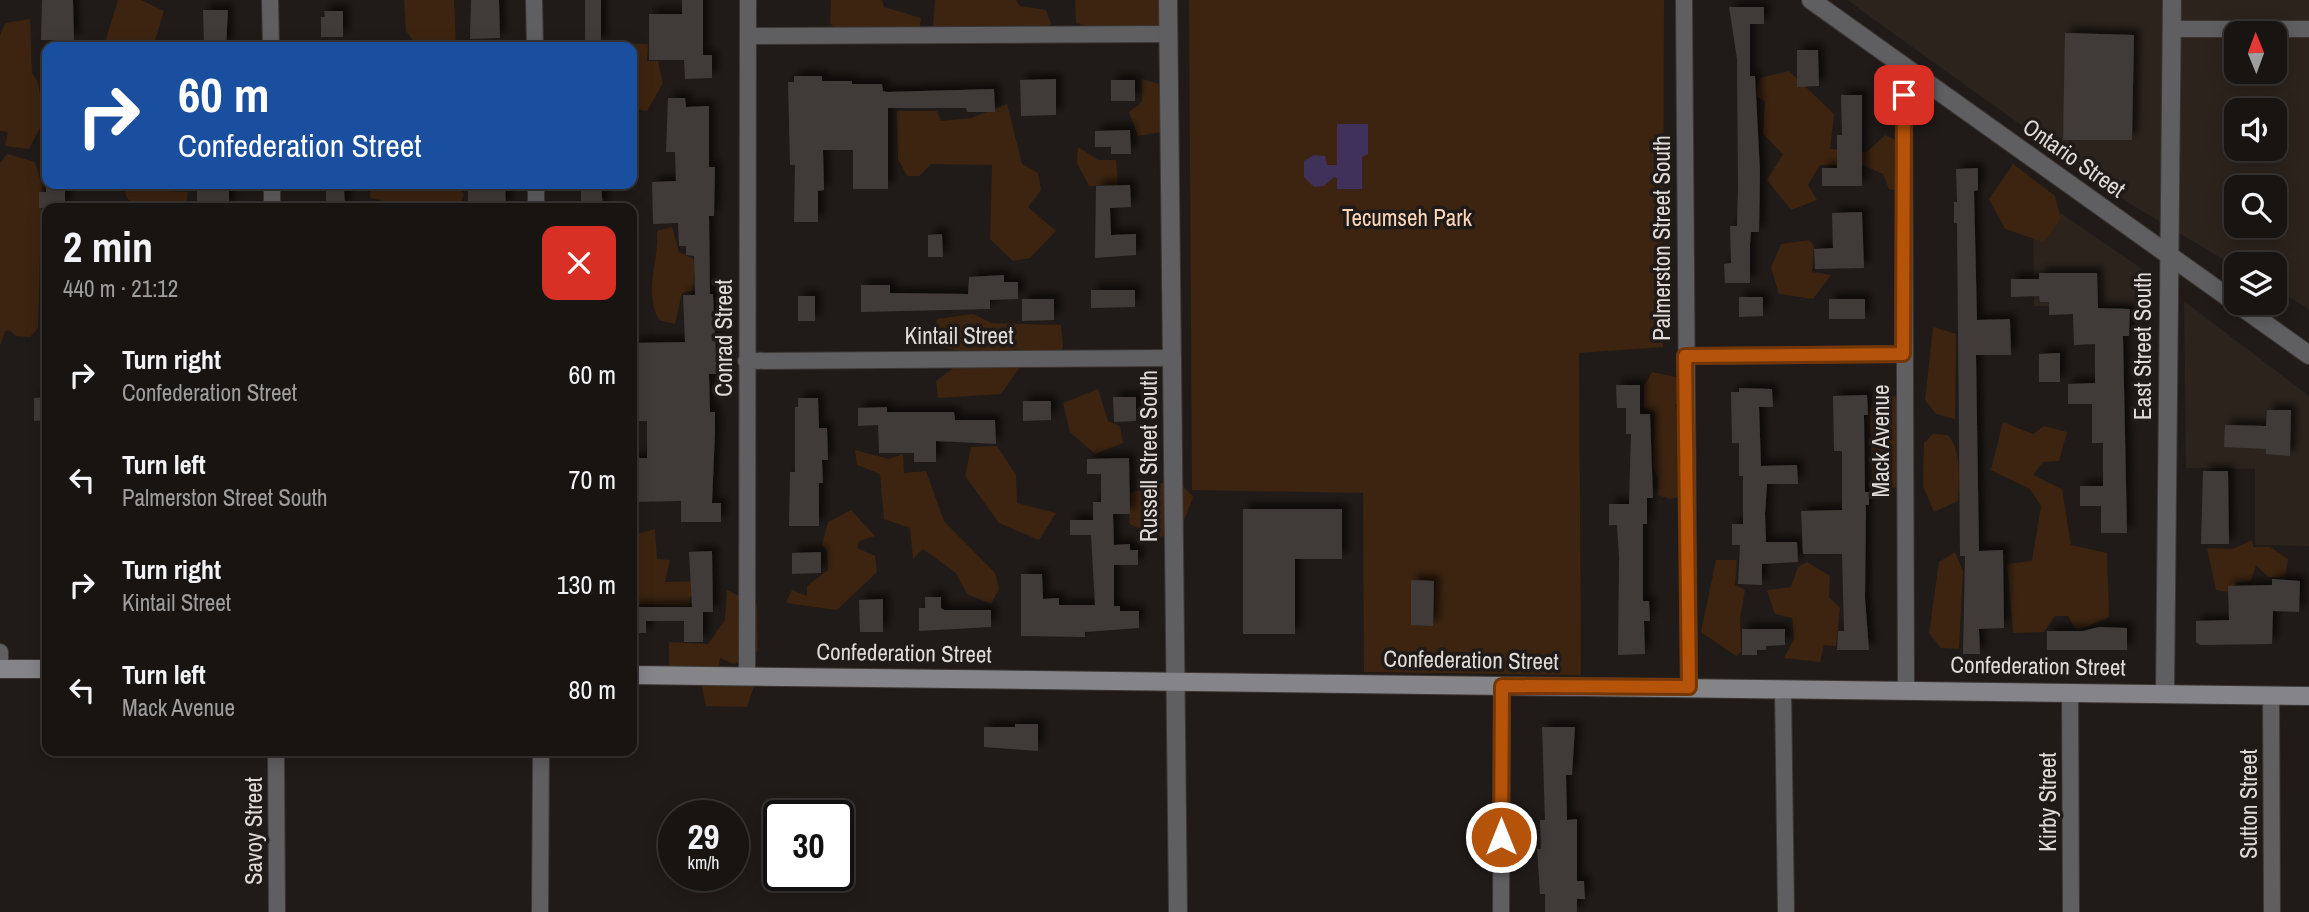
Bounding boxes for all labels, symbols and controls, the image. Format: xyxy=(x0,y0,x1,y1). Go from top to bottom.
north arrow xyxy=(2224,21,2287,84)
map controls xyxy=(2224,21,2287,315)
text: 60 m xyxy=(178,61,270,127)
pin xyxy=(1874,65,1934,125)
icon: right xyxy=(63,70,154,161)
icon: arrive xyxy=(1885,76,1923,114)
button: sound xyxy=(2224,98,2287,161)
street label: Ontario Street xyxy=(2017,111,2132,204)
text: Confederation Street xyxy=(178,124,422,167)
street label: Palmerston Street South xyxy=(1646,135,1677,341)
button: search xyxy=(2224,175,2287,238)
park label: Tecumseh Park xyxy=(1342,202,1473,233)
text: 2 min xyxy=(63,219,153,275)
button: close xyxy=(542,226,616,300)
button: layers xyxy=(2224,252,2287,315)
street label: East Street South xyxy=(2127,272,2158,420)
text: 440 m · 21:12 xyxy=(63,273,178,304)
street label: Conrad Street xyxy=(708,279,739,397)
street label: Kintail Street xyxy=(904,320,1014,351)
text: Turn right xyxy=(122,342,221,377)
icon: right xyxy=(63,356,101,394)
text: 60 m xyxy=(569,357,616,392)
street label: Russell Street South xyxy=(1133,370,1164,542)
text: Confederation Street xyxy=(122,377,297,408)
street label: Mack Avenue xyxy=(1865,385,1896,497)
text: Turn left xyxy=(122,447,206,482)
icon: left xyxy=(63,461,101,499)
text: 70 m xyxy=(569,462,616,497)
text: Palmerston Street South xyxy=(122,482,327,513)
text: Turn right xyxy=(122,552,221,587)
icon: right xyxy=(63,566,101,604)
text: 130 m xyxy=(557,567,616,602)
text: Kintail Street xyxy=(122,587,231,618)
street label: Confederation Street xyxy=(816,635,992,670)
street label: Confederation Street xyxy=(1383,642,1559,677)
street label: Confederation Street xyxy=(1950,648,2126,683)
text: Turn left xyxy=(122,657,206,692)
icon: left xyxy=(63,671,101,709)
text: 80 m xyxy=(569,672,616,707)
text: Mack Avenue xyxy=(122,692,235,723)
street label: Sutton Street xyxy=(2233,749,2264,859)
street label: Kirby Street xyxy=(2032,752,2063,852)
street label: Savoy Street xyxy=(238,777,269,885)
speed limit sign: 30 xyxy=(763,800,854,891)
position arrow xyxy=(1464,800,1538,874)
text: 29 xyxy=(688,813,719,860)
text: km/h xyxy=(688,850,720,875)

